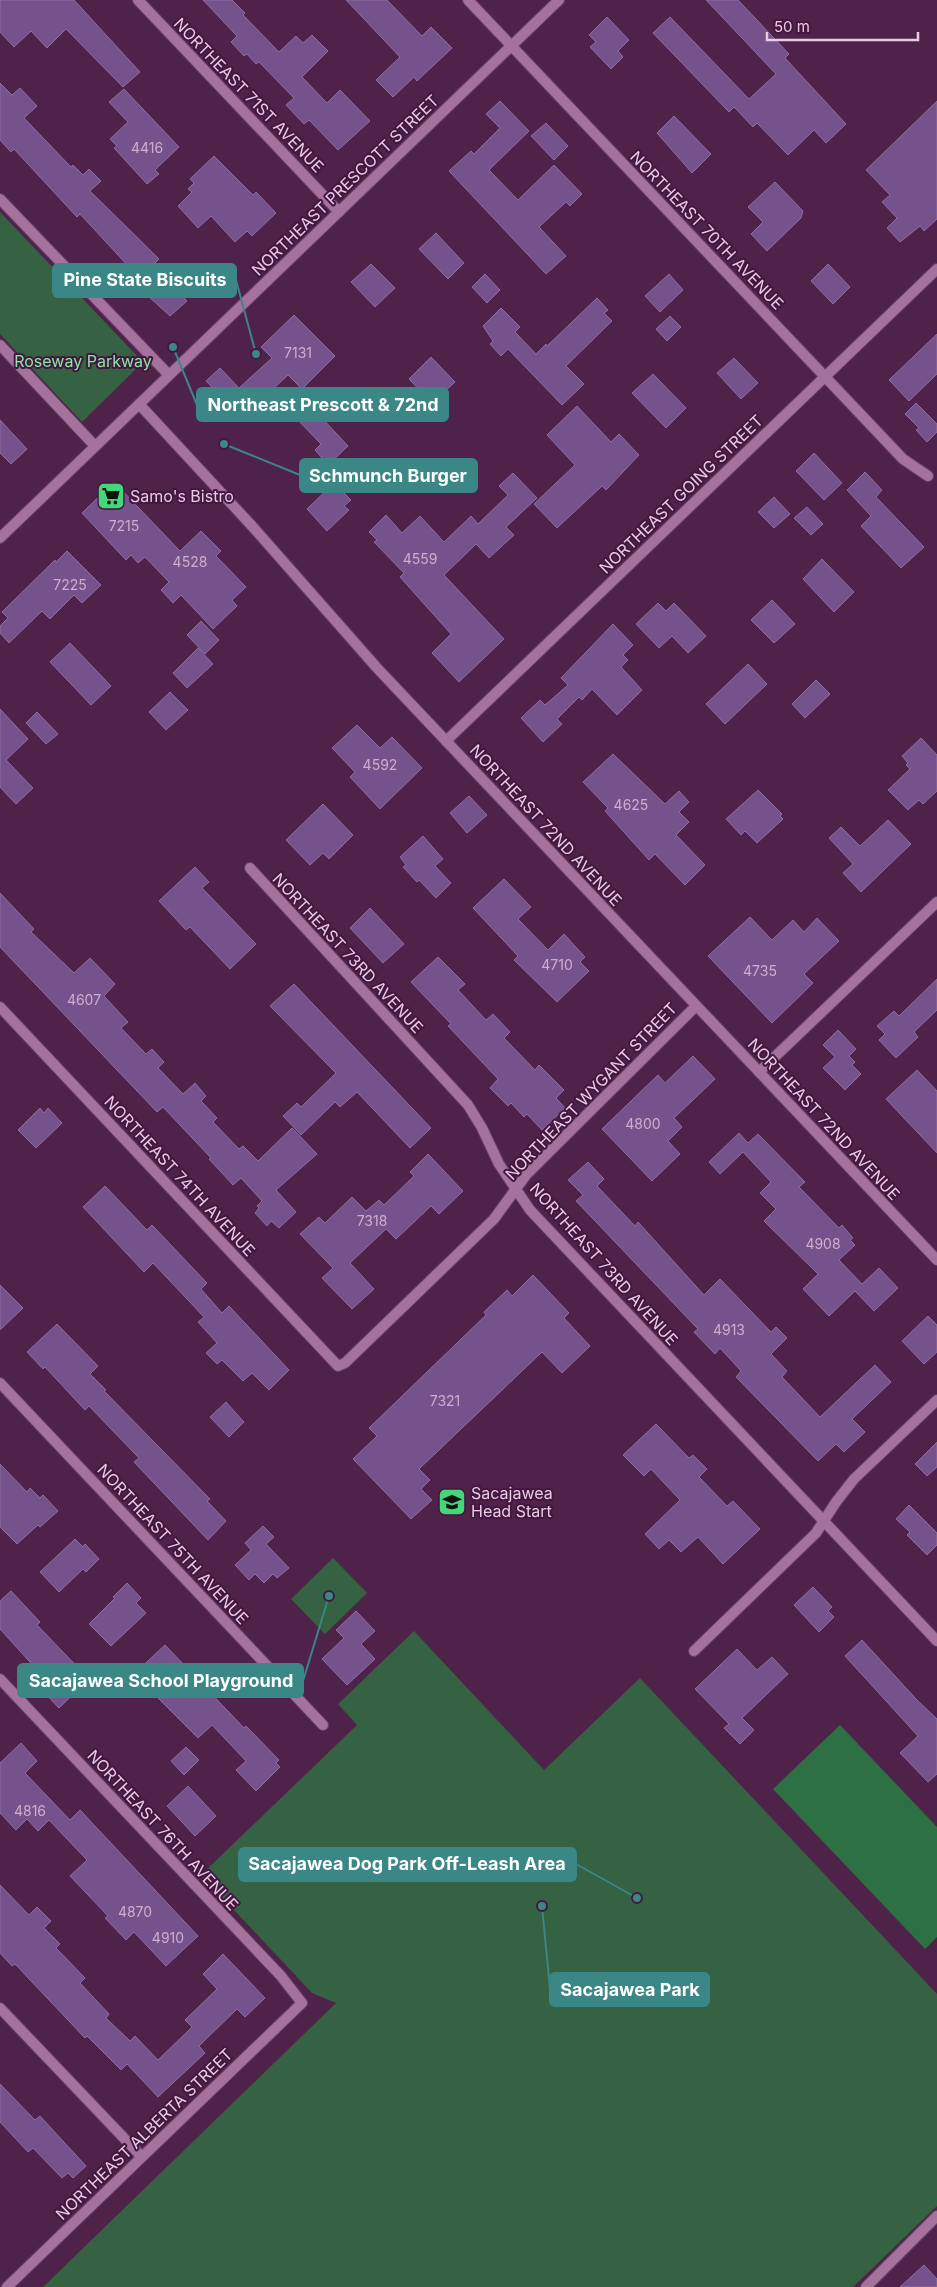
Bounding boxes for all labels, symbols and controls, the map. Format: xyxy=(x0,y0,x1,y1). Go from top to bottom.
scale bar xyxy=(767,10,918,42)
street label: NORTHEAST 71ST AVENUE xyxy=(170,13,328,177)
text: 50 m xyxy=(774,17,810,36)
street label: NORTHEAST PRESCOTT STREET xyxy=(247,90,443,280)
house number: 4416 xyxy=(131,139,163,156)
street label: NORTHEAST 70TH AVENUE xyxy=(626,147,788,313)
callout: Pine State Biscuits xyxy=(53,264,236,297)
text: Pine State Biscuits xyxy=(63,269,227,290)
house number: 7131 xyxy=(284,344,312,361)
park label: Roseway Parkway xyxy=(14,351,152,371)
callout: Northeast Prescott & 72nd xyxy=(197,388,448,421)
text: Northeast Prescott & 72nd xyxy=(207,394,439,415)
street label: NORTHEAST GOING STREET xyxy=(595,410,767,578)
callout: Schmunch Burger xyxy=(300,459,477,492)
text: Schmunch Burger xyxy=(309,465,467,486)
supermarket icon: Samo's Bistro xyxy=(96,481,126,511)
place label: Samo's Bistro xyxy=(130,486,234,506)
house number: 7215 xyxy=(109,517,139,534)
house number: 4559 xyxy=(403,550,437,567)
house number: 4528 xyxy=(173,553,207,570)
house number: 7225 xyxy=(53,576,87,593)
street label: NORTHEAST 72ND AVENUE xyxy=(466,740,626,910)
house number: 4592 xyxy=(363,756,397,773)
house number: 4625 xyxy=(614,796,648,813)
street label: NORTHEAST 73RD AVENUE xyxy=(268,869,428,1037)
house number: 4710 xyxy=(541,956,573,973)
house number: 4735 xyxy=(743,962,777,979)
house number: 4607 xyxy=(67,991,101,1008)
street label: NORTHEAST WYGANT STREET xyxy=(501,998,681,1184)
street label: NORTHEAST 72ND AVENUE xyxy=(744,1034,904,1204)
street label: NORTHEAST 74TH AVENUE xyxy=(100,1092,260,1260)
house number: 4800 xyxy=(625,1115,661,1132)
street label: NORTHEAST 73RD AVENUE xyxy=(526,1179,682,1349)
house number: 7318 xyxy=(357,1212,387,1229)
house number: 4908 xyxy=(805,1235,841,1252)
house number: 4913 xyxy=(713,1321,745,1338)
house number: 7321 xyxy=(430,1392,460,1409)
street label: NORTHEAST 75TH AVENUE xyxy=(93,1460,253,1628)
place label: Sacajawea Head Start xyxy=(471,1483,553,1521)
school or university icon: Sacajawea Head Start xyxy=(437,1487,467,1517)
callout: Sacajawea School Playground xyxy=(18,1664,303,1697)
text: Sacajawea School Playground xyxy=(29,1670,293,1691)
street label: NORTHEAST 76TH AVENUE xyxy=(83,1746,243,1914)
house number: 4816 xyxy=(14,1802,46,1819)
callout: Sacajawea Dog Park Off-Leash Area xyxy=(239,1848,576,1881)
text: Sacajawea Dog Park Off-Leash Area xyxy=(248,1853,566,1874)
house number: 4870 xyxy=(118,1903,152,1920)
house number: 4910 xyxy=(152,1929,184,1946)
callout: Sacajawea Park xyxy=(550,1973,709,2006)
text: Sacajawea Park xyxy=(560,1979,700,2000)
street label: NORTHEAST ALBERTA STREET xyxy=(51,2044,237,2224)

